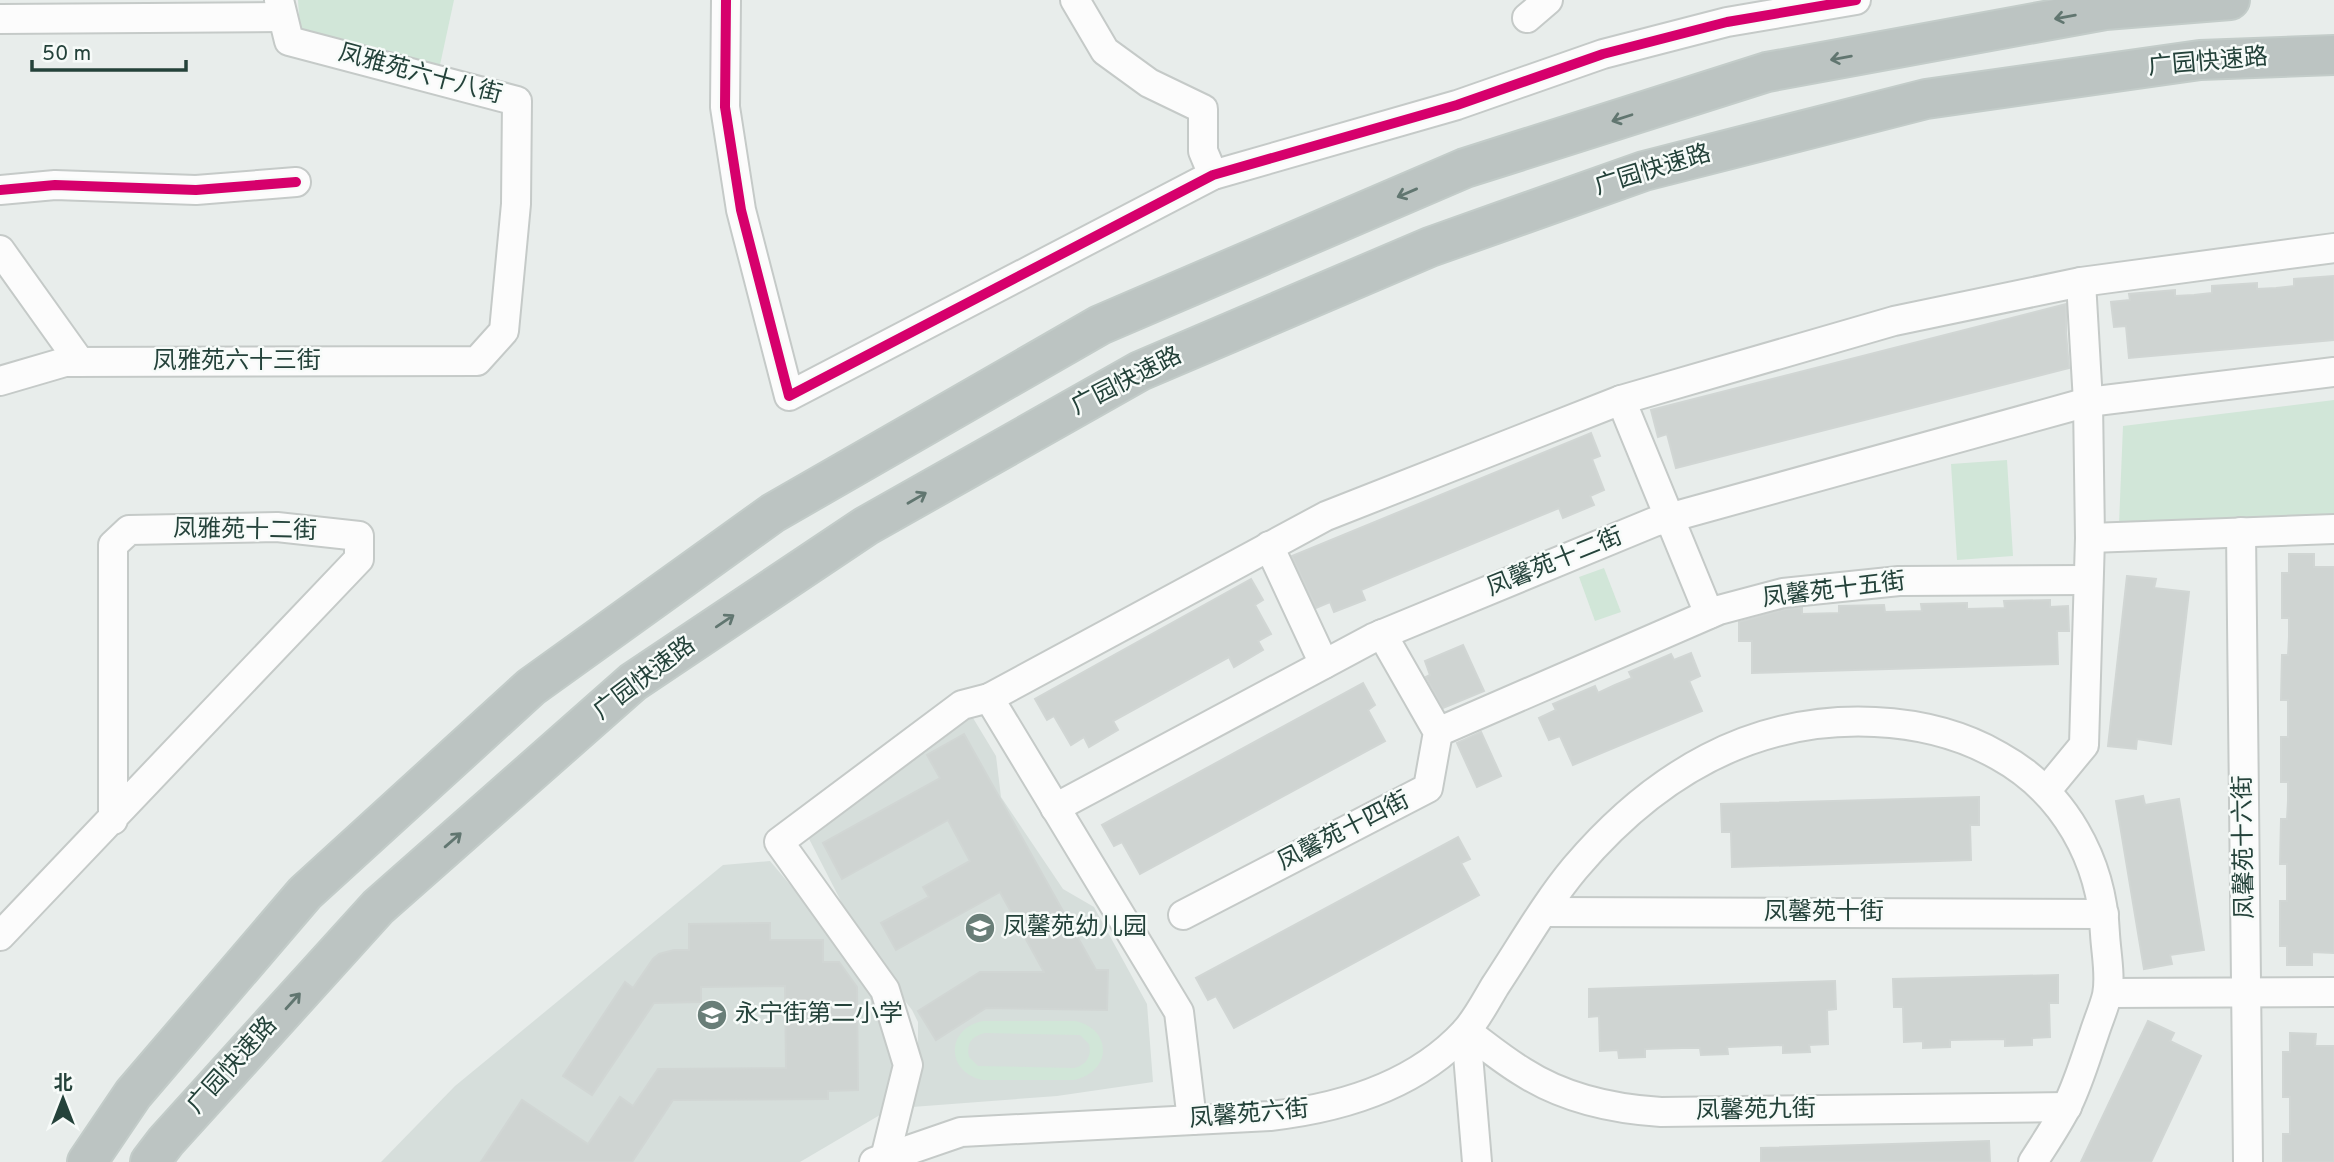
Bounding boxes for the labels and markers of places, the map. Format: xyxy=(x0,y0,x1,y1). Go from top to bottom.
school or university icon: 凤馨苑幼儿园 xyxy=(963,911,997,945)
place label: 凤馨苑幼儿园 xyxy=(1003,913,1147,943)
school or university icon: 永宁街第二小学 xyxy=(695,998,729,1032)
place label: 永宁街第二小学 xyxy=(735,1000,903,1030)

